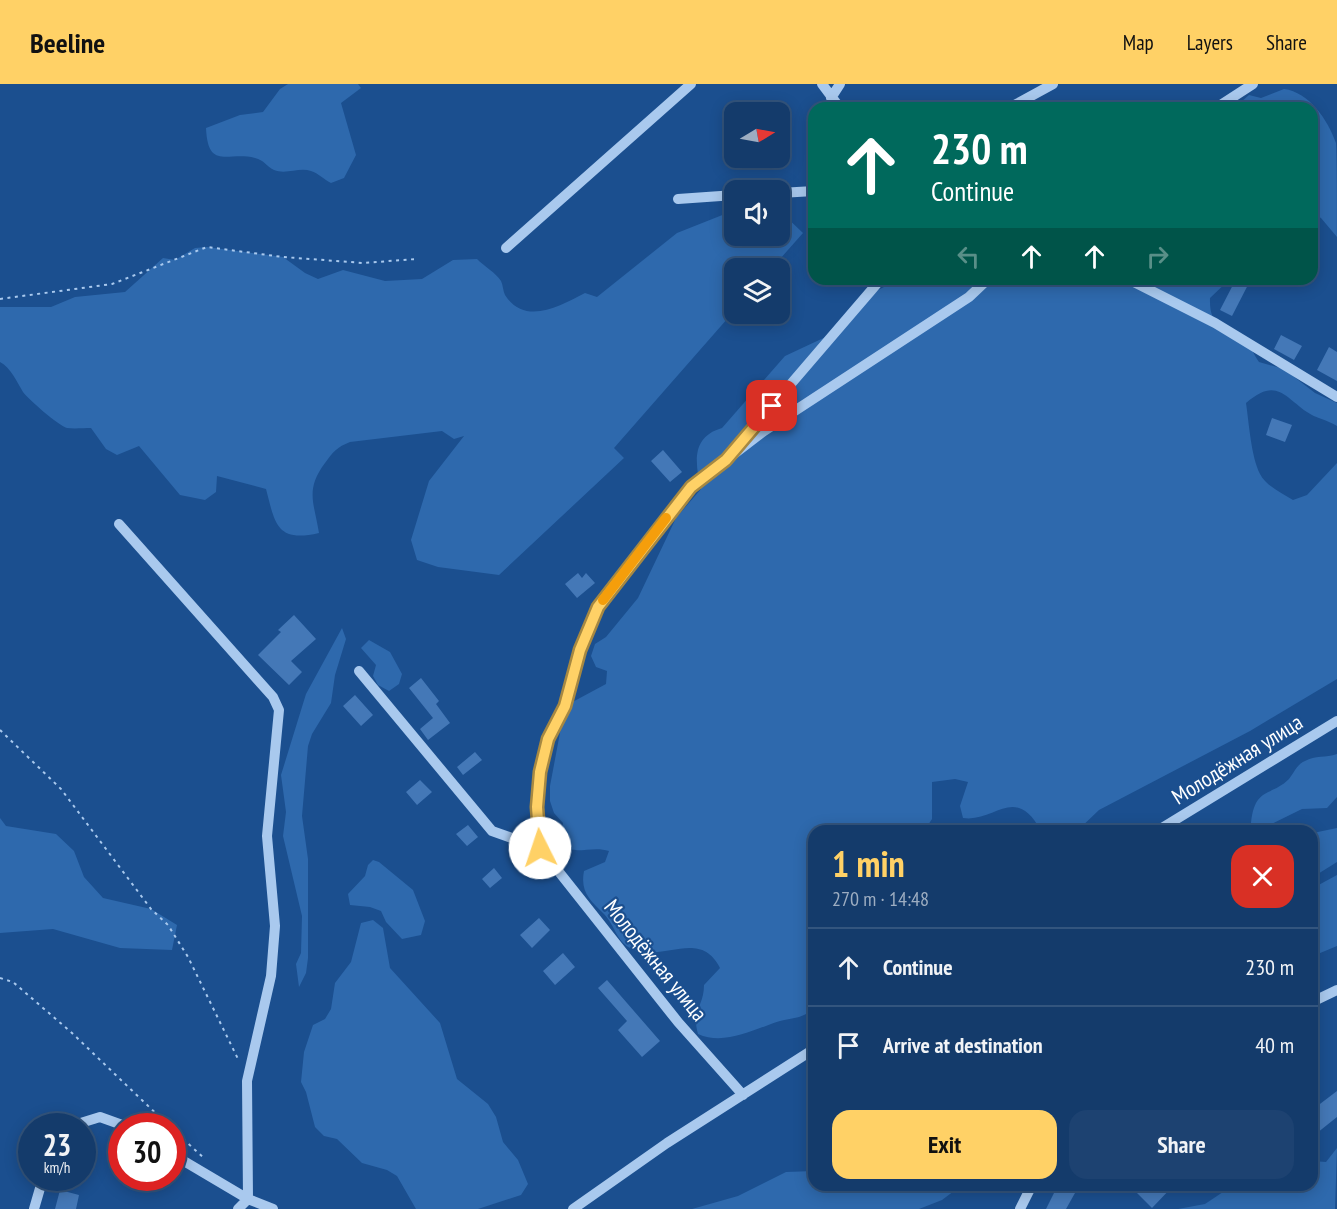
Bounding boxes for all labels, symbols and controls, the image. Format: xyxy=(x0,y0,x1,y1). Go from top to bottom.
text: Beeline xyxy=(30,24,105,61)
text: Map xyxy=(1123,29,1154,56)
text: Layers xyxy=(1187,29,1233,56)
text: Share xyxy=(1266,29,1307,56)
north arrow xyxy=(724,102,790,168)
map controls xyxy=(724,102,790,324)
text: 230 m xyxy=(931,121,1028,176)
icon: ahead xyxy=(832,126,910,204)
text: Continue xyxy=(931,174,1014,208)
button: sound xyxy=(724,180,790,246)
icon: left xyxy=(952,240,985,273)
icon: ahead xyxy=(1015,240,1048,273)
icon: ahead xyxy=(1078,240,1111,273)
icon: right xyxy=(1141,240,1174,273)
button: layers xyxy=(724,258,790,324)
pin xyxy=(746,380,797,431)
icon: arrive xyxy=(755,389,788,422)
street label: Молодёжная улица xyxy=(1166,708,1308,810)
position arrow xyxy=(508,816,572,880)
text: 1 min xyxy=(832,840,905,887)
button: close xyxy=(1231,845,1294,908)
text: 270 m · 14:48 xyxy=(832,886,929,912)
street label: Молодёжная улица xyxy=(598,893,714,1027)
icon: ahead xyxy=(832,951,865,984)
text: Continue xyxy=(883,953,953,981)
text: 230 m xyxy=(1245,953,1294,981)
icon: arrive xyxy=(832,1029,865,1062)
text: Arrive at destination xyxy=(883,1031,1043,1059)
text: 40 m xyxy=(1255,1031,1294,1059)
button: Exit xyxy=(832,1110,1057,1179)
button: Share xyxy=(1069,1110,1294,1179)
speed limit sign: 30 xyxy=(108,1113,186,1191)
text: 23 xyxy=(43,1125,71,1164)
text: km/h xyxy=(44,1158,70,1177)

